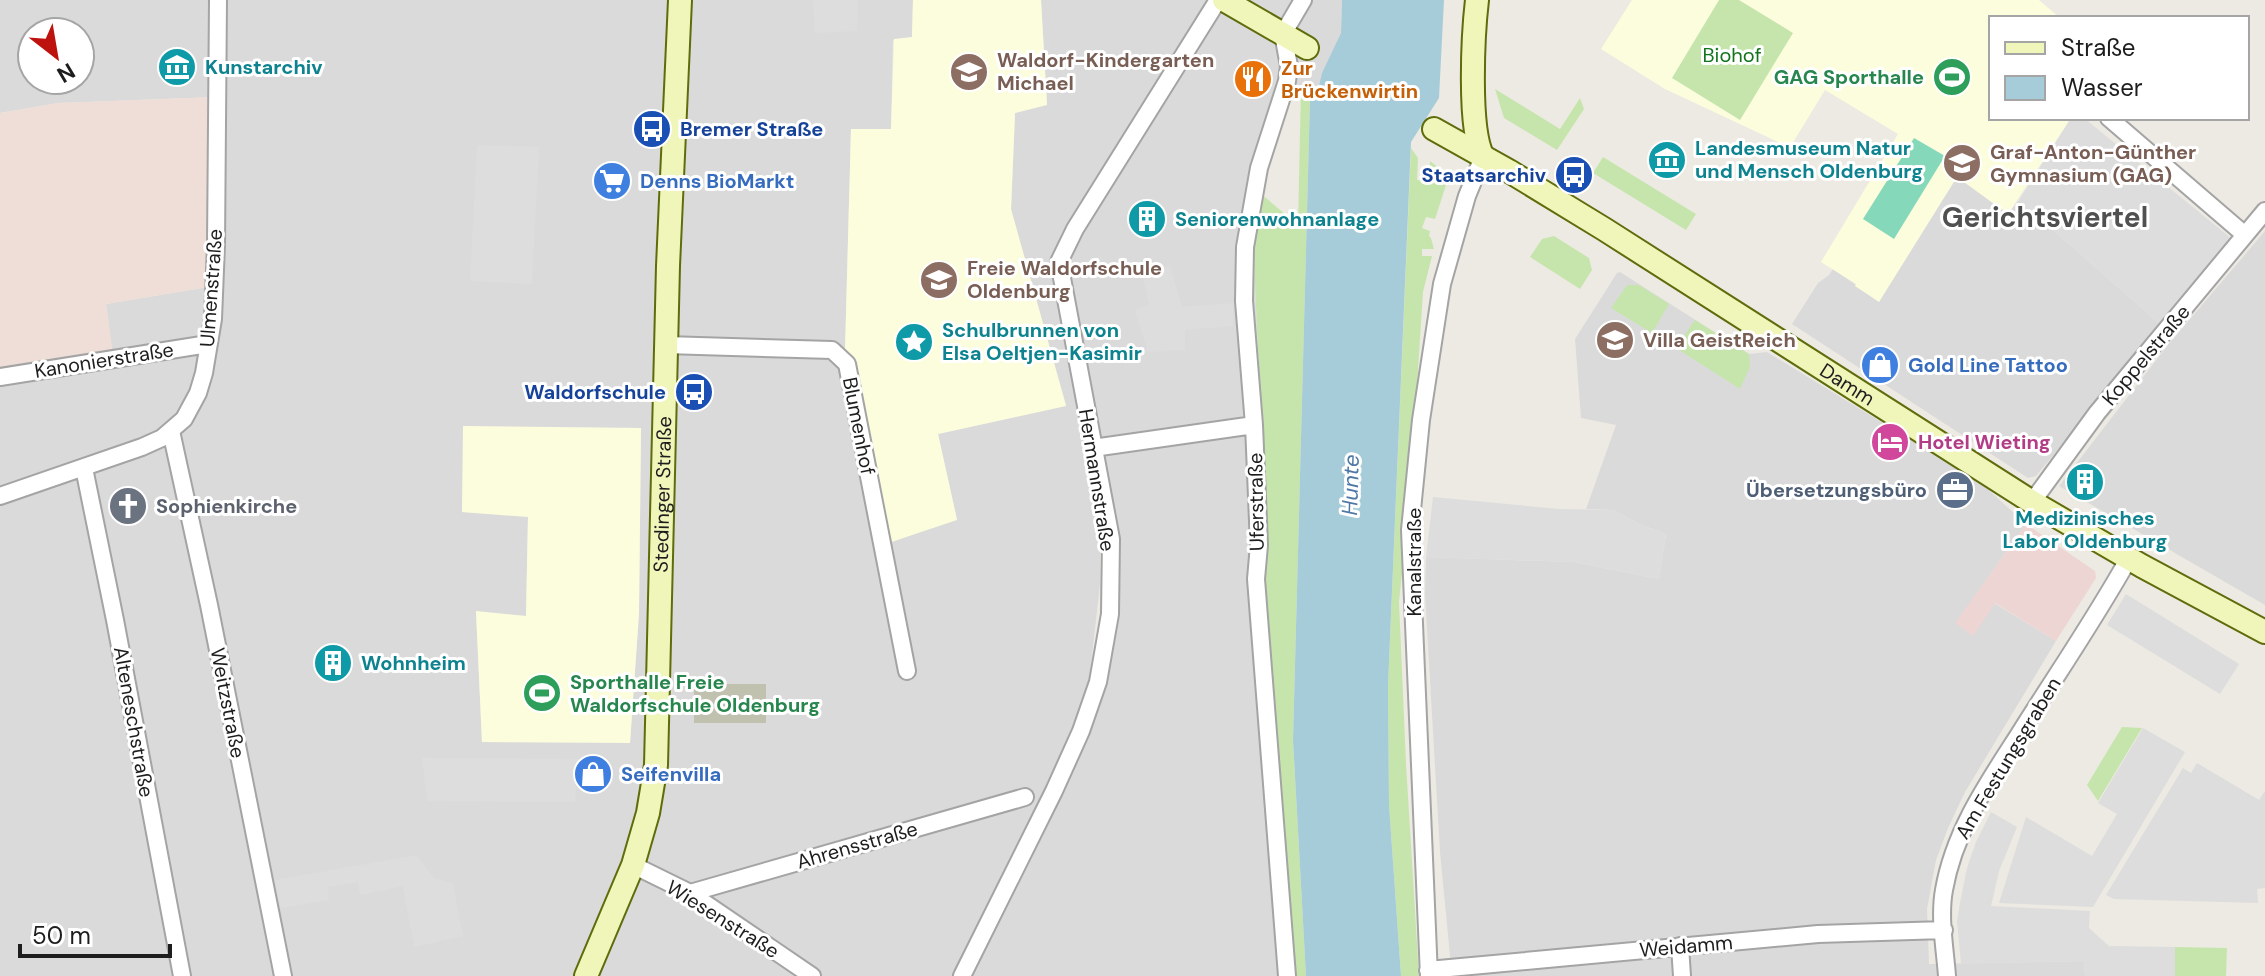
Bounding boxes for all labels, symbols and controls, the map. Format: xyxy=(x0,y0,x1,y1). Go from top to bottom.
north arrow xyxy=(16,16,96,96)
legend xyxy=(1989,16,2249,120)
text: Straße xyxy=(2061,32,2135,63)
park label: Biohof xyxy=(1703,42,1762,68)
museum icon: Kunstarchiv xyxy=(156,46,198,88)
place label: Waldorf-Kindergarten Michael xyxy=(997,47,1214,96)
school or university icon: Waldorf-Kindergarten Michael xyxy=(948,51,990,93)
place label: Kunstarchiv xyxy=(205,54,323,80)
place label: Zur Brückenwirtin xyxy=(1281,55,1418,104)
text: N xyxy=(52,56,80,89)
sports icon: GAG Sporthalle xyxy=(1931,56,1973,98)
restaurant icon: Zur Brückenwirtin xyxy=(1232,58,1274,100)
place label: GAG Sporthalle xyxy=(1774,64,1924,90)
text: Wasser xyxy=(2061,72,2143,103)
bus stop icon: Bremer Straße xyxy=(631,108,673,150)
place label: Bremer Straße xyxy=(680,116,823,142)
place label: Landesmuseum Natur und Mensch Oldenburg xyxy=(1695,135,1923,184)
museum icon: Landesmuseum Natur und Mensch Oldenburg xyxy=(1646,139,1688,181)
place label: Graf-Anton-Günther Gymnasium (GAG) xyxy=(1990,139,2196,188)
school or university icon: Graf-Anton-Günther Gymnasium (GAG) xyxy=(1941,142,1983,184)
bus stop icon: Staatsarchiv xyxy=(1553,154,1595,196)
supermarket icon: Denns BioMarkt xyxy=(591,160,633,202)
place label: Staatsarchiv xyxy=(1422,162,1546,188)
place label: Denns BioMarkt xyxy=(640,168,794,194)
building icon: Seniorenwohnanlage xyxy=(1126,198,1168,240)
district label: Gerichtsviertel xyxy=(1942,199,2148,236)
place label: Seniorenwohnanlage xyxy=(1175,206,1379,232)
street label: Ulmenstraße xyxy=(194,228,228,348)
place label: Freie Waldorfschule Oldenburg xyxy=(967,255,1162,304)
school or university icon: Freie Waldorfschule Oldenburg xyxy=(918,259,960,301)
street label: Koppelstraße xyxy=(2096,299,2196,411)
place label: Schulbrunnen von Elsa Oeltjen-Kasimir xyxy=(942,317,1142,366)
school or university icon: Villa GeistReich xyxy=(1594,319,1636,361)
place icon: Schulbrunnen von Elsa Oeltjen-Kasimir xyxy=(893,321,935,363)
place label: Villa GeistReich xyxy=(1643,327,1796,353)
street label: Kanonierstraße xyxy=(33,336,175,384)
shop icon: Gold Line Tattoo xyxy=(1859,344,1901,386)
place label: Gold Line Tattoo xyxy=(1908,352,2068,378)
street label: Damm xyxy=(1815,357,1880,411)
bus stop icon: Waldorfschule xyxy=(673,371,715,413)
street label: Blumenhof xyxy=(837,375,881,477)
place label: Waldorfschule xyxy=(524,379,666,405)
street label: Hermannstraße xyxy=(1073,407,1121,553)
street label: Stedinger Straße xyxy=(648,416,677,573)
hotel icon: Hotel Wieting xyxy=(1869,421,1911,463)
place label: Hotel Wieting xyxy=(1918,429,2051,455)
street label: Uferstraße xyxy=(1242,453,1270,551)
water label: Hunte xyxy=(1335,454,1366,516)
building icon: Medizinisches Labor Oldenburg xyxy=(2064,461,2106,503)
office icon: Übersetzungsbüro xyxy=(1934,469,1976,511)
place label: Übersetzungsbüro xyxy=(1746,477,1927,503)
church icon: Sophienkirche xyxy=(107,485,149,527)
place label: Sophienkirche xyxy=(156,493,297,519)
place label: Medizinisches Labor Oldenburg xyxy=(2003,505,2167,554)
street label: Kanalstraße xyxy=(1401,508,1427,616)
building icon: Wohnheim xyxy=(312,642,354,684)
street label: Alteneschstraße xyxy=(108,645,160,799)
street label: Weitzstraße xyxy=(205,646,251,760)
place label: Wohnheim xyxy=(361,650,466,676)
place label: Sporthalle Freie Waldorfschule Oldenburg xyxy=(570,669,820,718)
sports icon: Sporthalle Freie Waldorfschule Oldenburg xyxy=(521,672,563,714)
street label: Am Festungsgraben xyxy=(1949,672,2067,844)
shop icon: Seifenvilla xyxy=(572,753,614,795)
place label: Seifenvilla xyxy=(621,761,721,787)
street label: Ahrensstraße xyxy=(793,815,921,875)
street label: Wiesenstraße xyxy=(662,874,784,964)
scale bar xyxy=(20,908,170,958)
text: 50 m xyxy=(32,920,91,951)
street label: Weidamm xyxy=(1638,929,1734,963)

